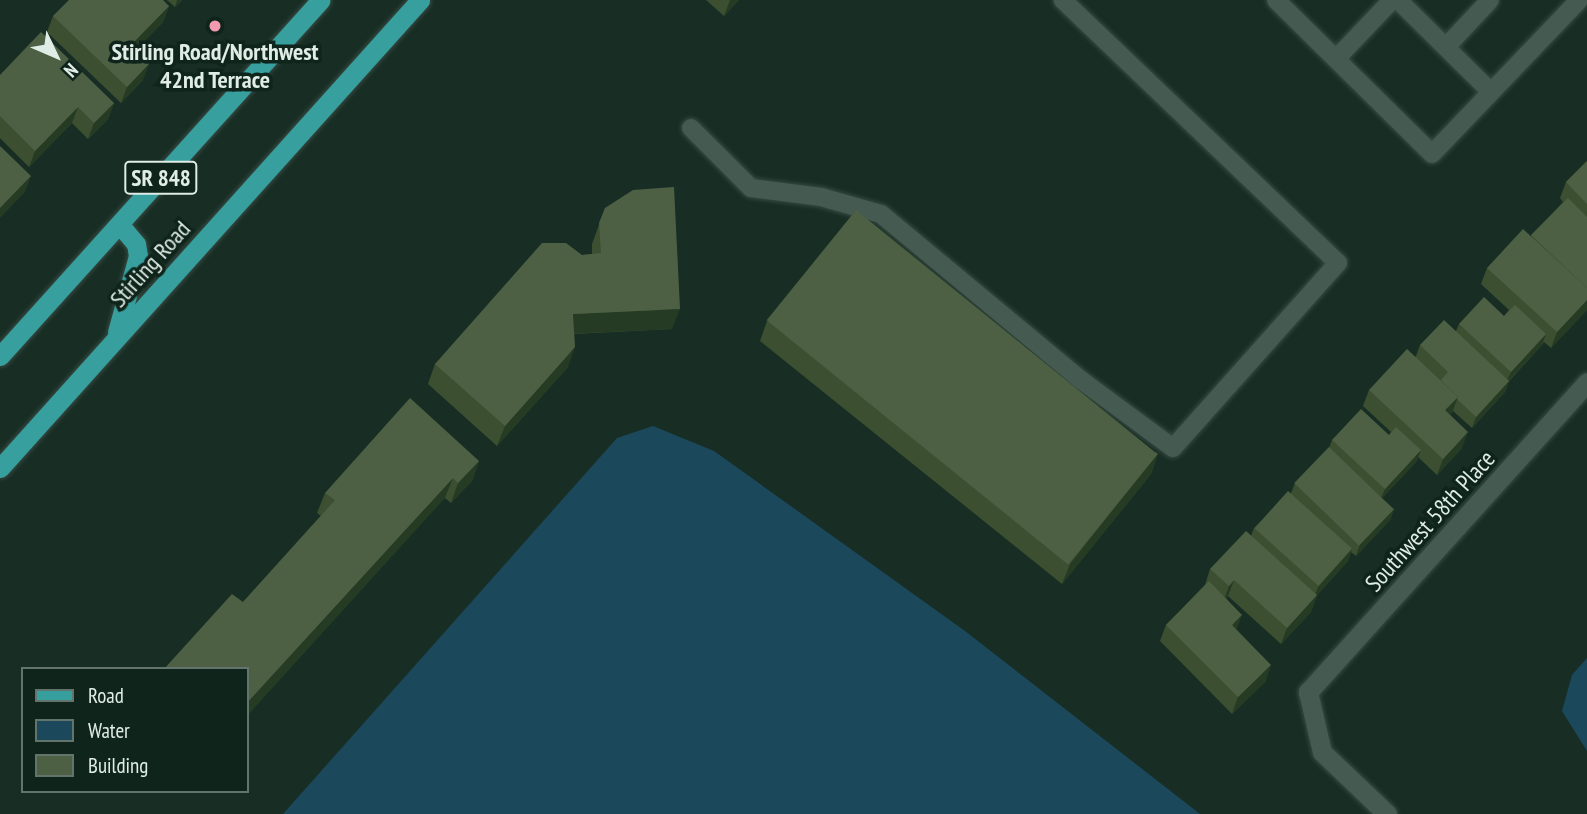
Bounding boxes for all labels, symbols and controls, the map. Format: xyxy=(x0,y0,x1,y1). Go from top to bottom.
marker: Stirling Road/Northwest 42nd Terrace xyxy=(207,18,223,34)
north arrow xyxy=(21,21,91,91)
place label: Stirling Road/Northwest 42nd Terrace xyxy=(111,38,319,94)
text: N xyxy=(59,59,83,83)
road number: SR 848 xyxy=(124,158,198,197)
street label: Stirling Road xyxy=(104,215,196,313)
street label: Southwest 58th Place xyxy=(1359,445,1501,597)
legend xyxy=(21,667,248,793)
text: Road xyxy=(88,682,124,709)
text: Water xyxy=(88,717,130,744)
text: Building xyxy=(88,752,148,779)

